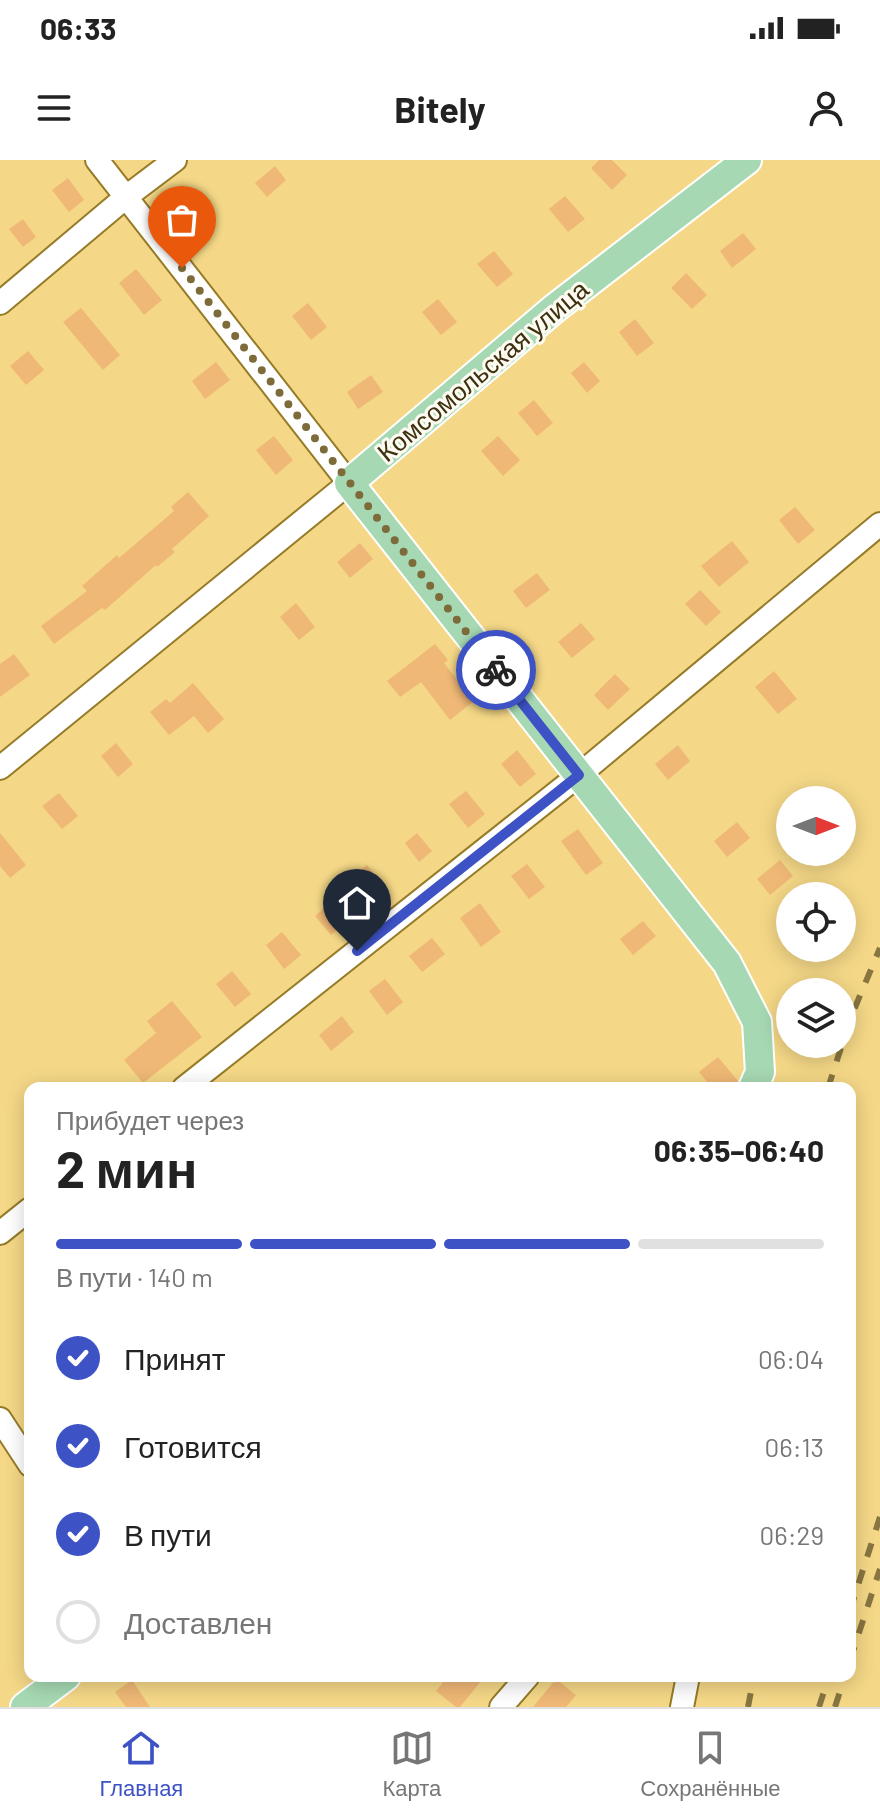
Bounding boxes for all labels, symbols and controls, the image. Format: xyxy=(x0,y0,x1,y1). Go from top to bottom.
text: 06:33 xyxy=(40,10,117,46)
icon: menu xyxy=(32,86,76,130)
icon: person xyxy=(804,86,848,130)
text: Bitely xyxy=(394,87,486,130)
pin xyxy=(148,186,216,268)
icon: bag xyxy=(160,198,204,242)
street label: Комсомольская улица xyxy=(370,272,594,467)
courier xyxy=(456,630,536,710)
icon: bike xyxy=(474,648,518,692)
north arrow xyxy=(776,786,856,866)
map controls xyxy=(776,786,856,1058)
pin xyxy=(323,869,391,951)
icon: home xyxy=(335,881,379,925)
button: locate xyxy=(776,882,856,962)
button: layers xyxy=(776,978,856,1058)
text: Прибудет через xyxy=(56,1104,244,1135)
text: 06:35–06:40 xyxy=(654,1132,824,1168)
text: 2 мин xyxy=(56,1136,197,1198)
text: В пути · 140 m xyxy=(56,1261,213,1292)
icon: check xyxy=(56,1336,100,1380)
text: Принят xyxy=(124,1340,226,1376)
text: 06:04 xyxy=(758,1343,824,1374)
icon: check xyxy=(56,1424,100,1468)
text: Готовится xyxy=(124,1428,262,1464)
text: 06:13 xyxy=(765,1431,824,1462)
icon: check xyxy=(56,1512,100,1556)
text: В пути xyxy=(124,1516,212,1552)
text: 06:29 xyxy=(760,1519,824,1550)
text: Доставлен xyxy=(124,1604,272,1640)
tab: Главная xyxy=(100,1726,183,1802)
tab: Карта xyxy=(382,1726,441,1802)
tab: Сохранённые xyxy=(640,1726,780,1802)

